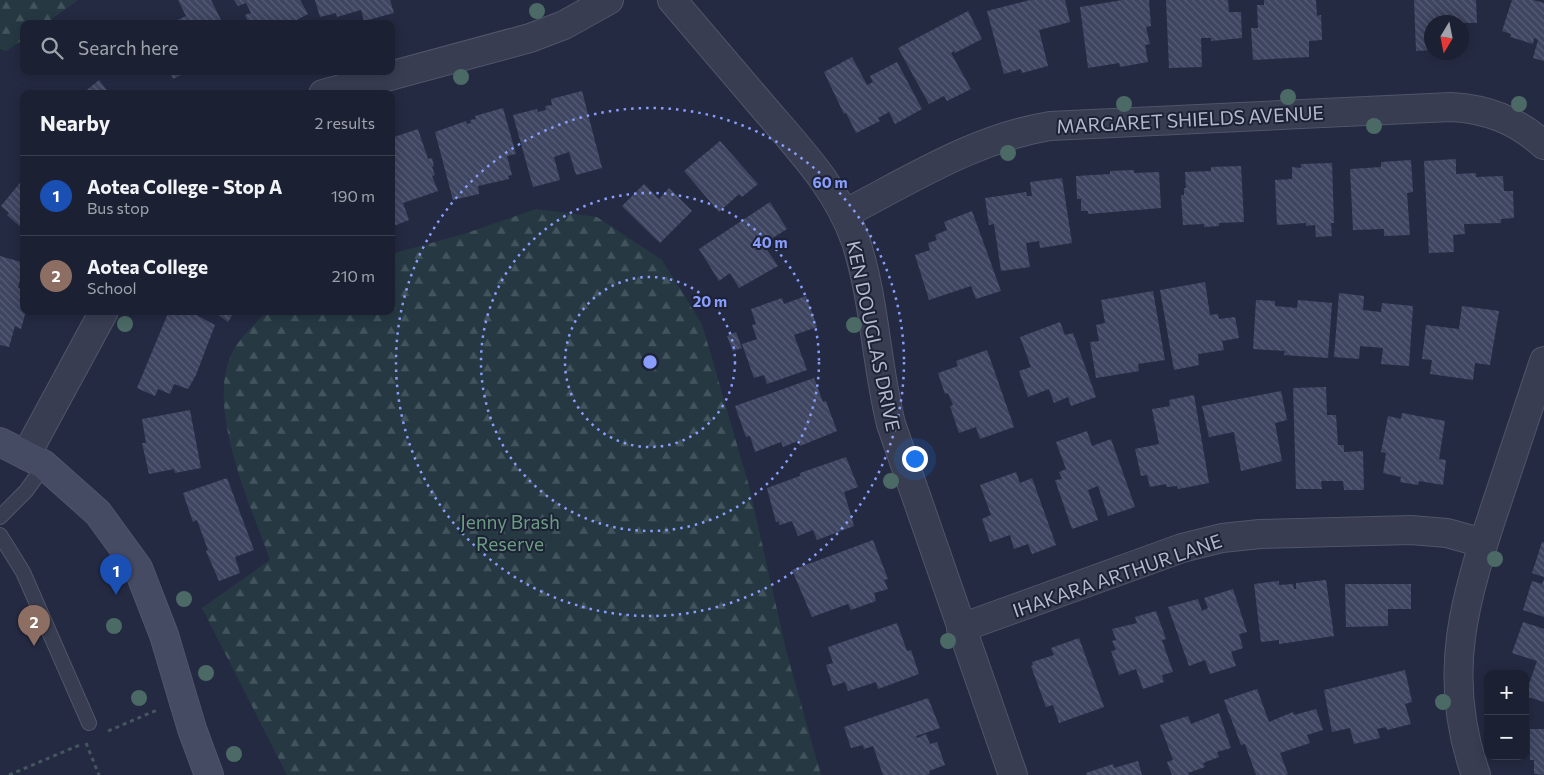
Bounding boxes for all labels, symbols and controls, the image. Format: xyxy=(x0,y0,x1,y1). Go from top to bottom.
north arrow xyxy=(1424,15,1469,60)
search box xyxy=(20,20,395,75)
icon: search xyxy=(38,34,66,62)
text: Search here xyxy=(78,36,178,59)
street label: MARGARET SHIELDS AVENUE xyxy=(1056,101,1324,137)
text: Nearby xyxy=(40,110,110,135)
text: 2 results xyxy=(314,113,375,132)
text: 60 m xyxy=(812,173,848,191)
text: Aotea College - Stop A xyxy=(87,175,282,198)
text: 1 xyxy=(52,186,60,205)
text: 190 m xyxy=(331,186,375,205)
text: Bus stop xyxy=(87,198,149,217)
text: 40 m xyxy=(752,233,788,251)
street label: KEN DOUGLAS DRIVE xyxy=(843,239,905,433)
text: Aotea College xyxy=(87,255,208,278)
text: 2 xyxy=(51,266,61,285)
text: 210 m xyxy=(332,266,375,285)
text: School xyxy=(87,278,137,297)
text: 20 m xyxy=(693,292,727,310)
centre of rings xyxy=(641,353,659,371)
your location xyxy=(902,446,928,472)
park label: Jenny Brash Reserve xyxy=(460,510,560,555)
street label: IHAKARA ARTHUR LANE xyxy=(1009,528,1225,622)
pin: 1 xyxy=(100,554,132,595)
pin: 2 xyxy=(18,605,50,646)
map controls xyxy=(1484,670,1529,760)
button: + xyxy=(1484,670,1529,715)
button: − xyxy=(1484,715,1529,760)

